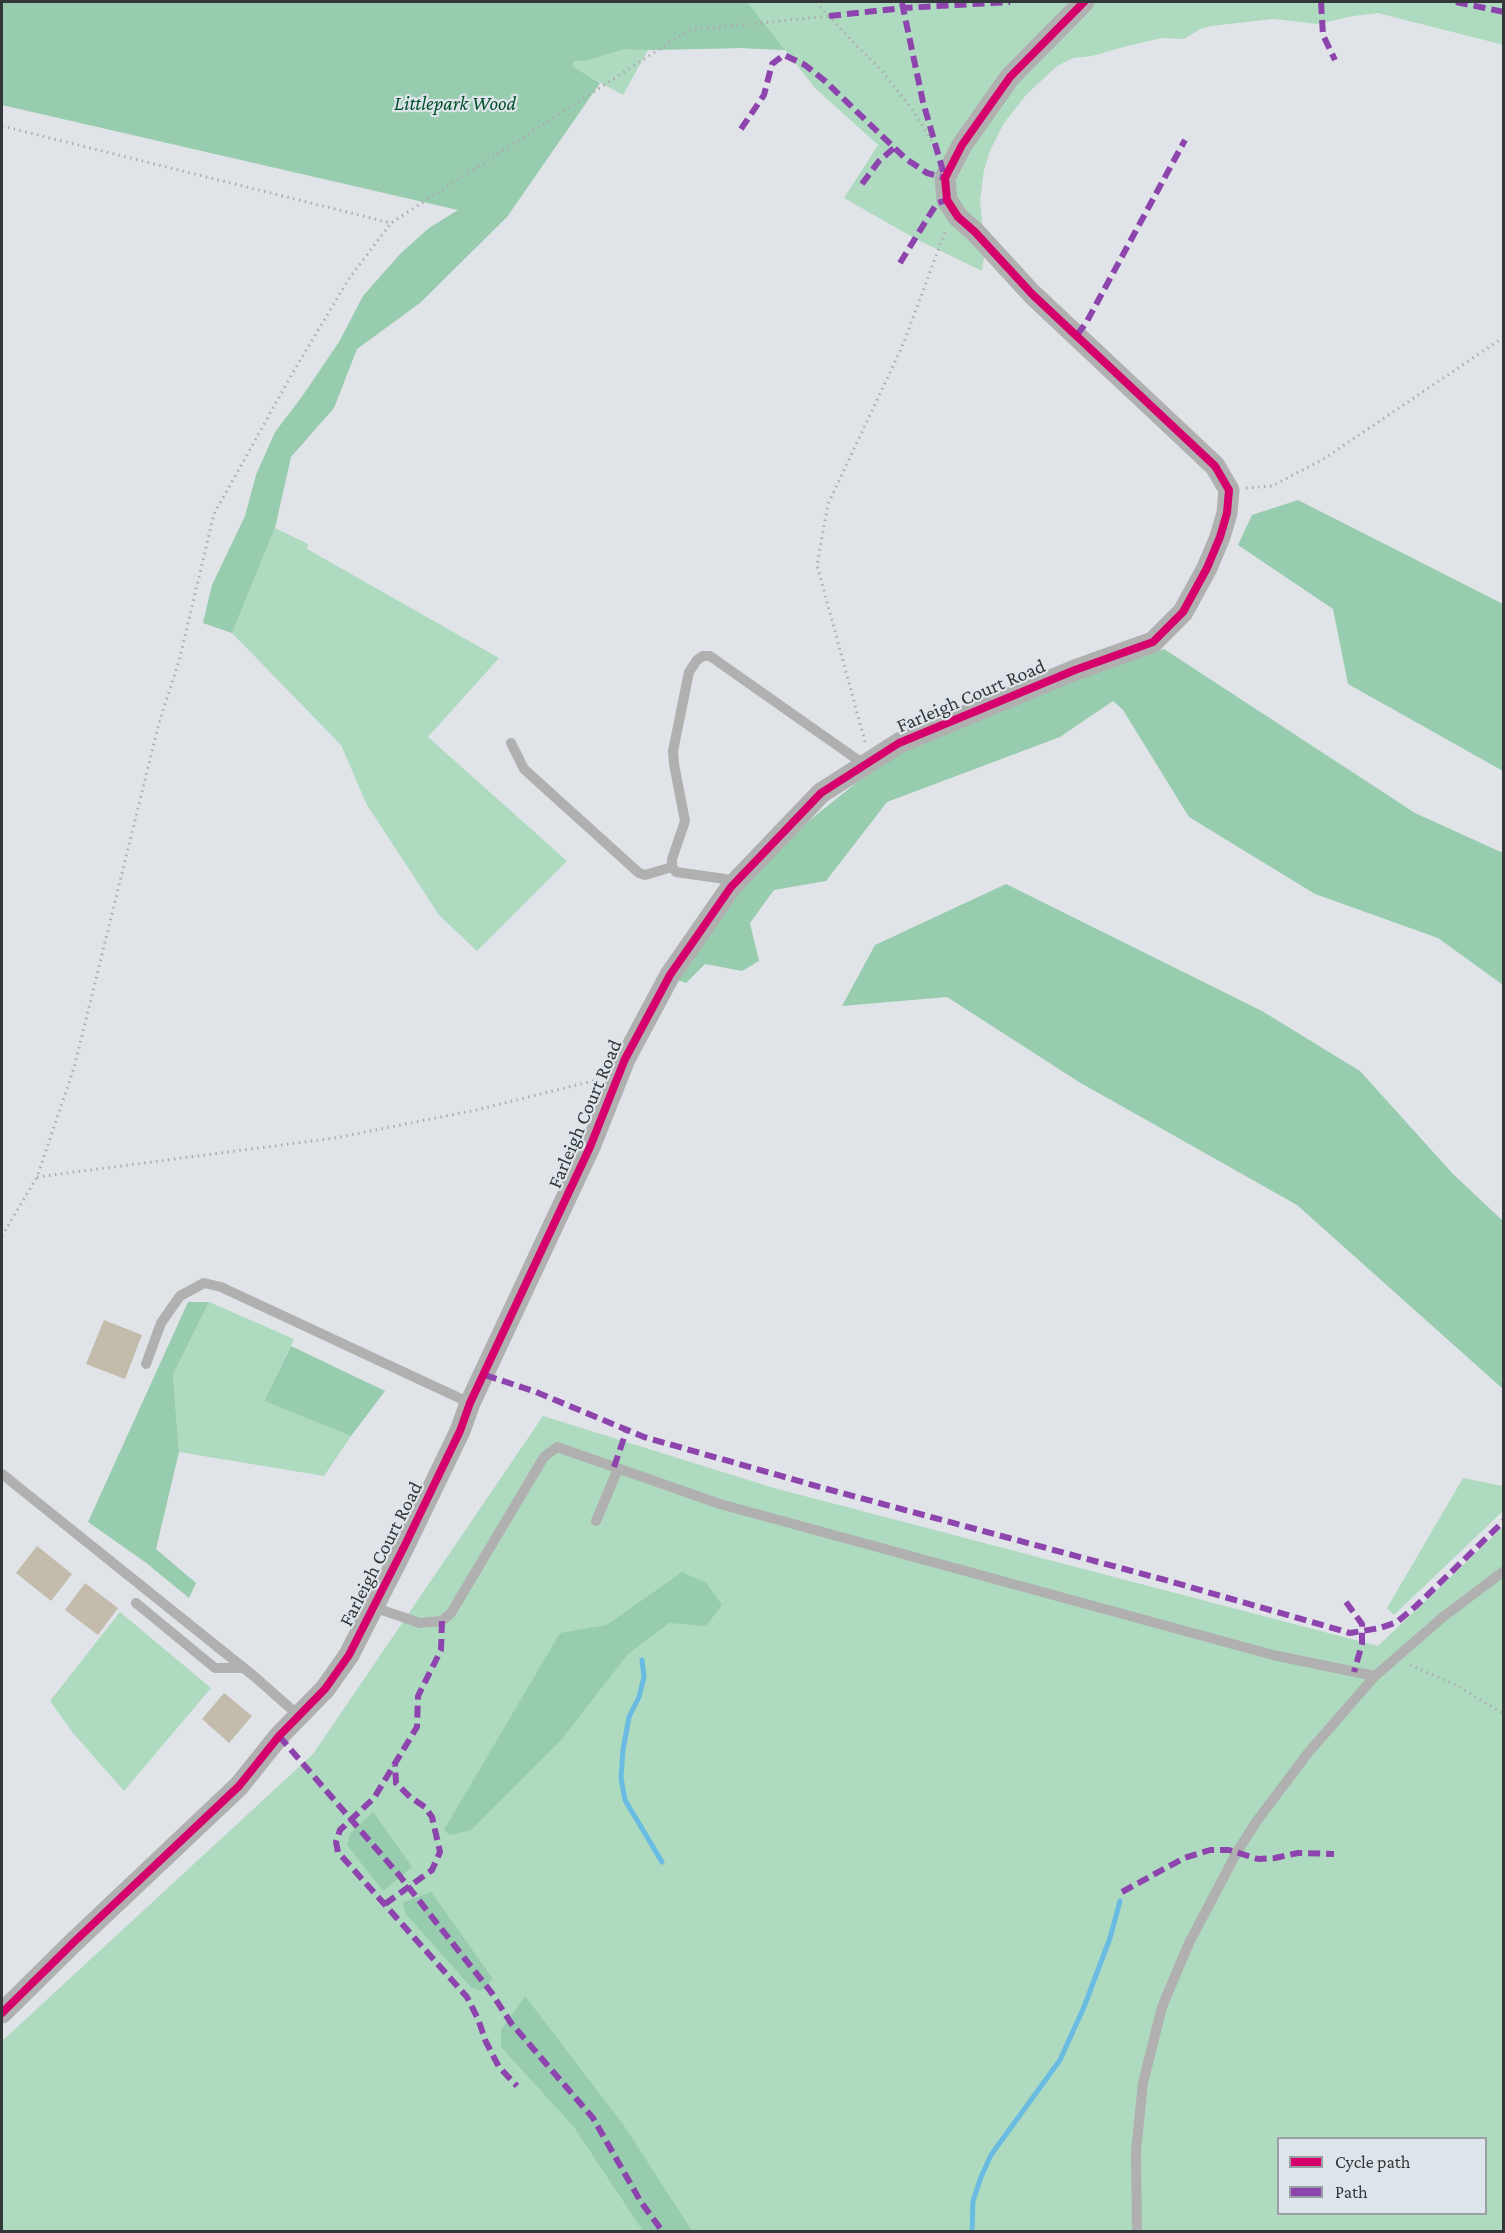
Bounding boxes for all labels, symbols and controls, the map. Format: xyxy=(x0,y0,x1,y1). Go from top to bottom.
park label: Littlepark Wood xyxy=(394,92,516,116)
street label: Farleigh Court Road xyxy=(893,654,1049,738)
street label: Farleigh Court Road xyxy=(543,1036,627,1192)
street label: Farleigh Court Road xyxy=(334,1478,428,1630)
legend xyxy=(1277,2137,1487,2215)
text: Cycle path xyxy=(1335,2152,1410,2172)
text: Path xyxy=(1335,2182,1368,2202)

